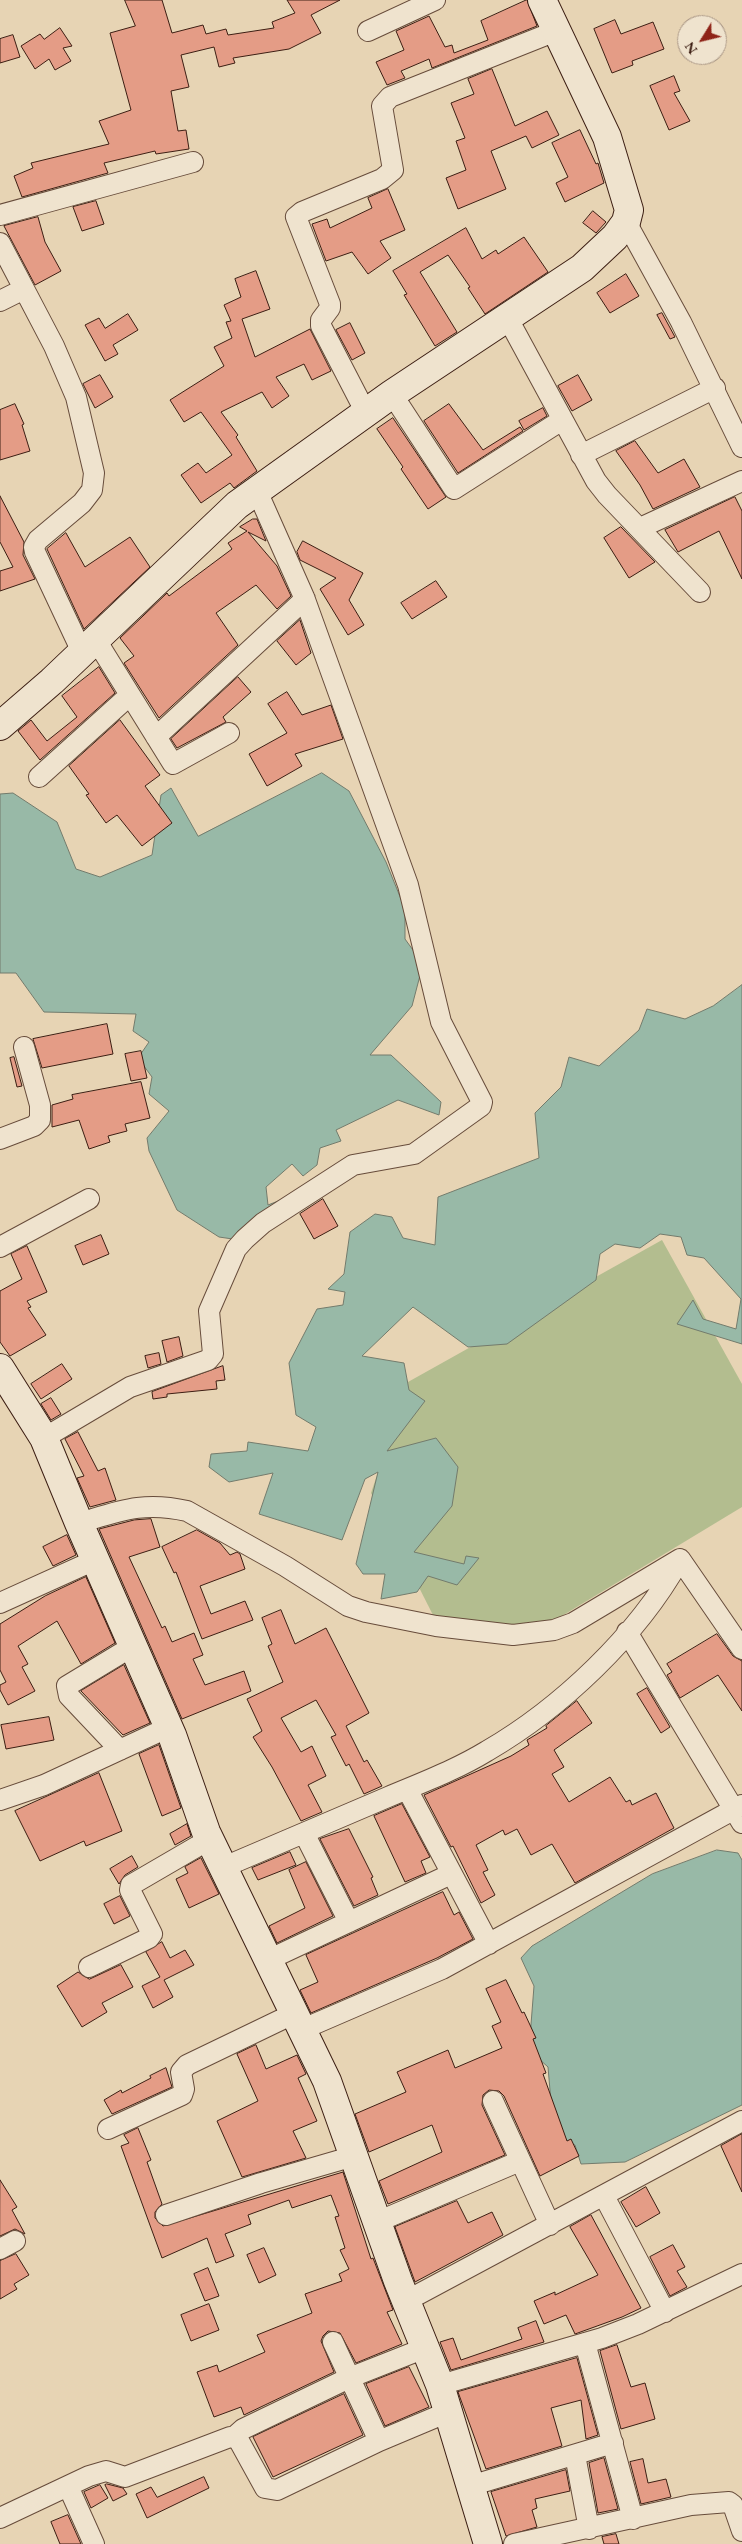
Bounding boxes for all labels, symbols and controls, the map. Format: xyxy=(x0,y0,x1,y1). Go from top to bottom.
north arrow xyxy=(677,15,727,65)
text: N xyxy=(680,38,701,58)

